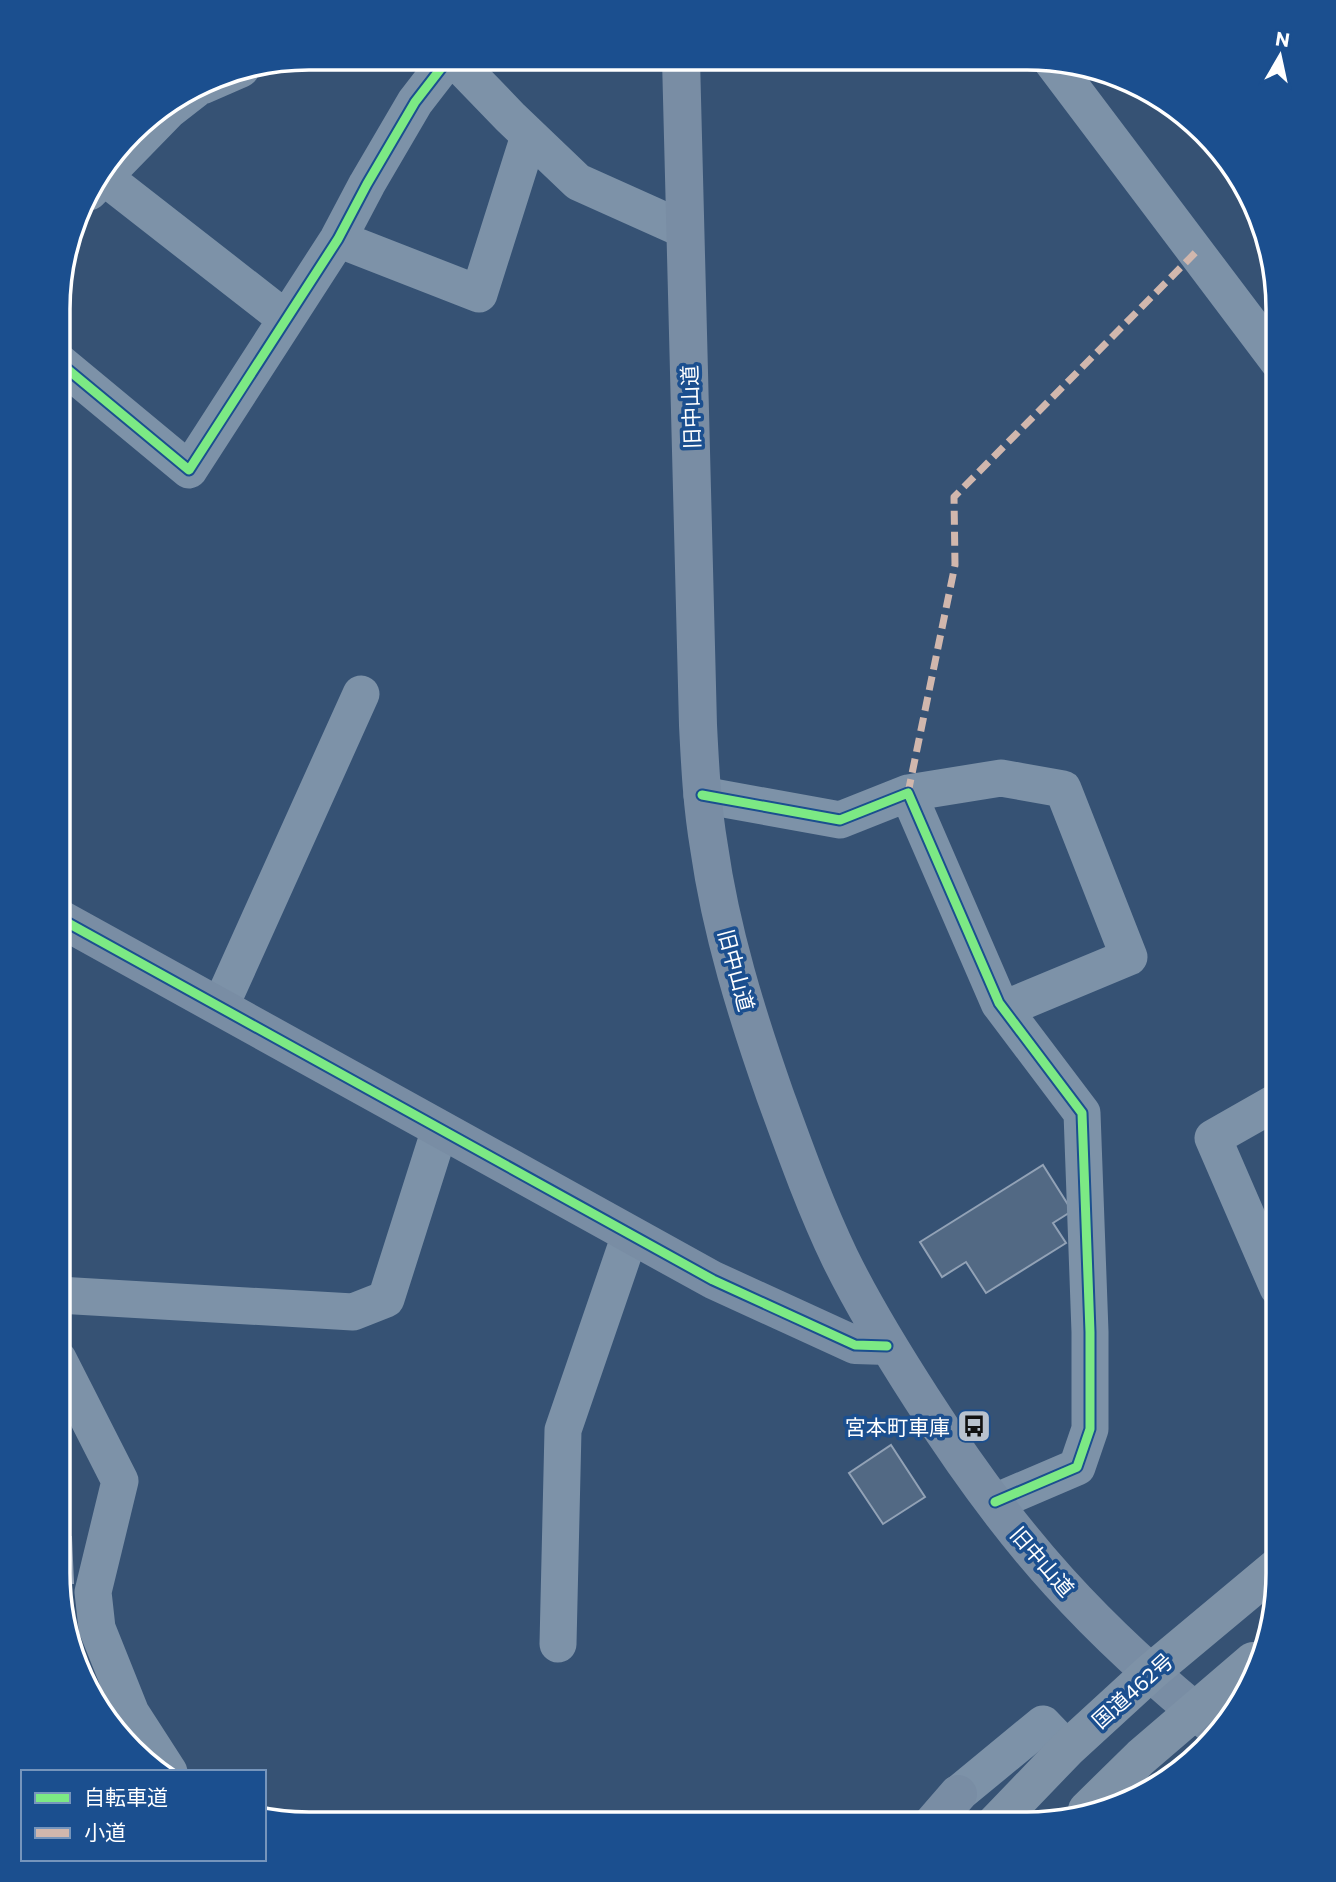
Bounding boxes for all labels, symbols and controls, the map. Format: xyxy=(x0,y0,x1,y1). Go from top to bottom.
north arrow xyxy=(1245,21,1315,91)
text: N xyxy=(1274,26,1292,51)
street label: 旧中山道 xyxy=(676,365,704,449)
street label: 旧中山道 xyxy=(714,926,760,1014)
bus stop icon: 宮本町車庫 xyxy=(955,1407,993,1445)
place label: 宮本町車庫 xyxy=(845,1414,950,1439)
street label: 旧中山道 xyxy=(1006,1521,1080,1601)
street label: 国道462号 xyxy=(1087,1647,1177,1733)
legend xyxy=(21,1770,266,1861)
text: 自転車道 xyxy=(84,1784,168,1809)
text: 小道 xyxy=(84,1819,126,1844)

